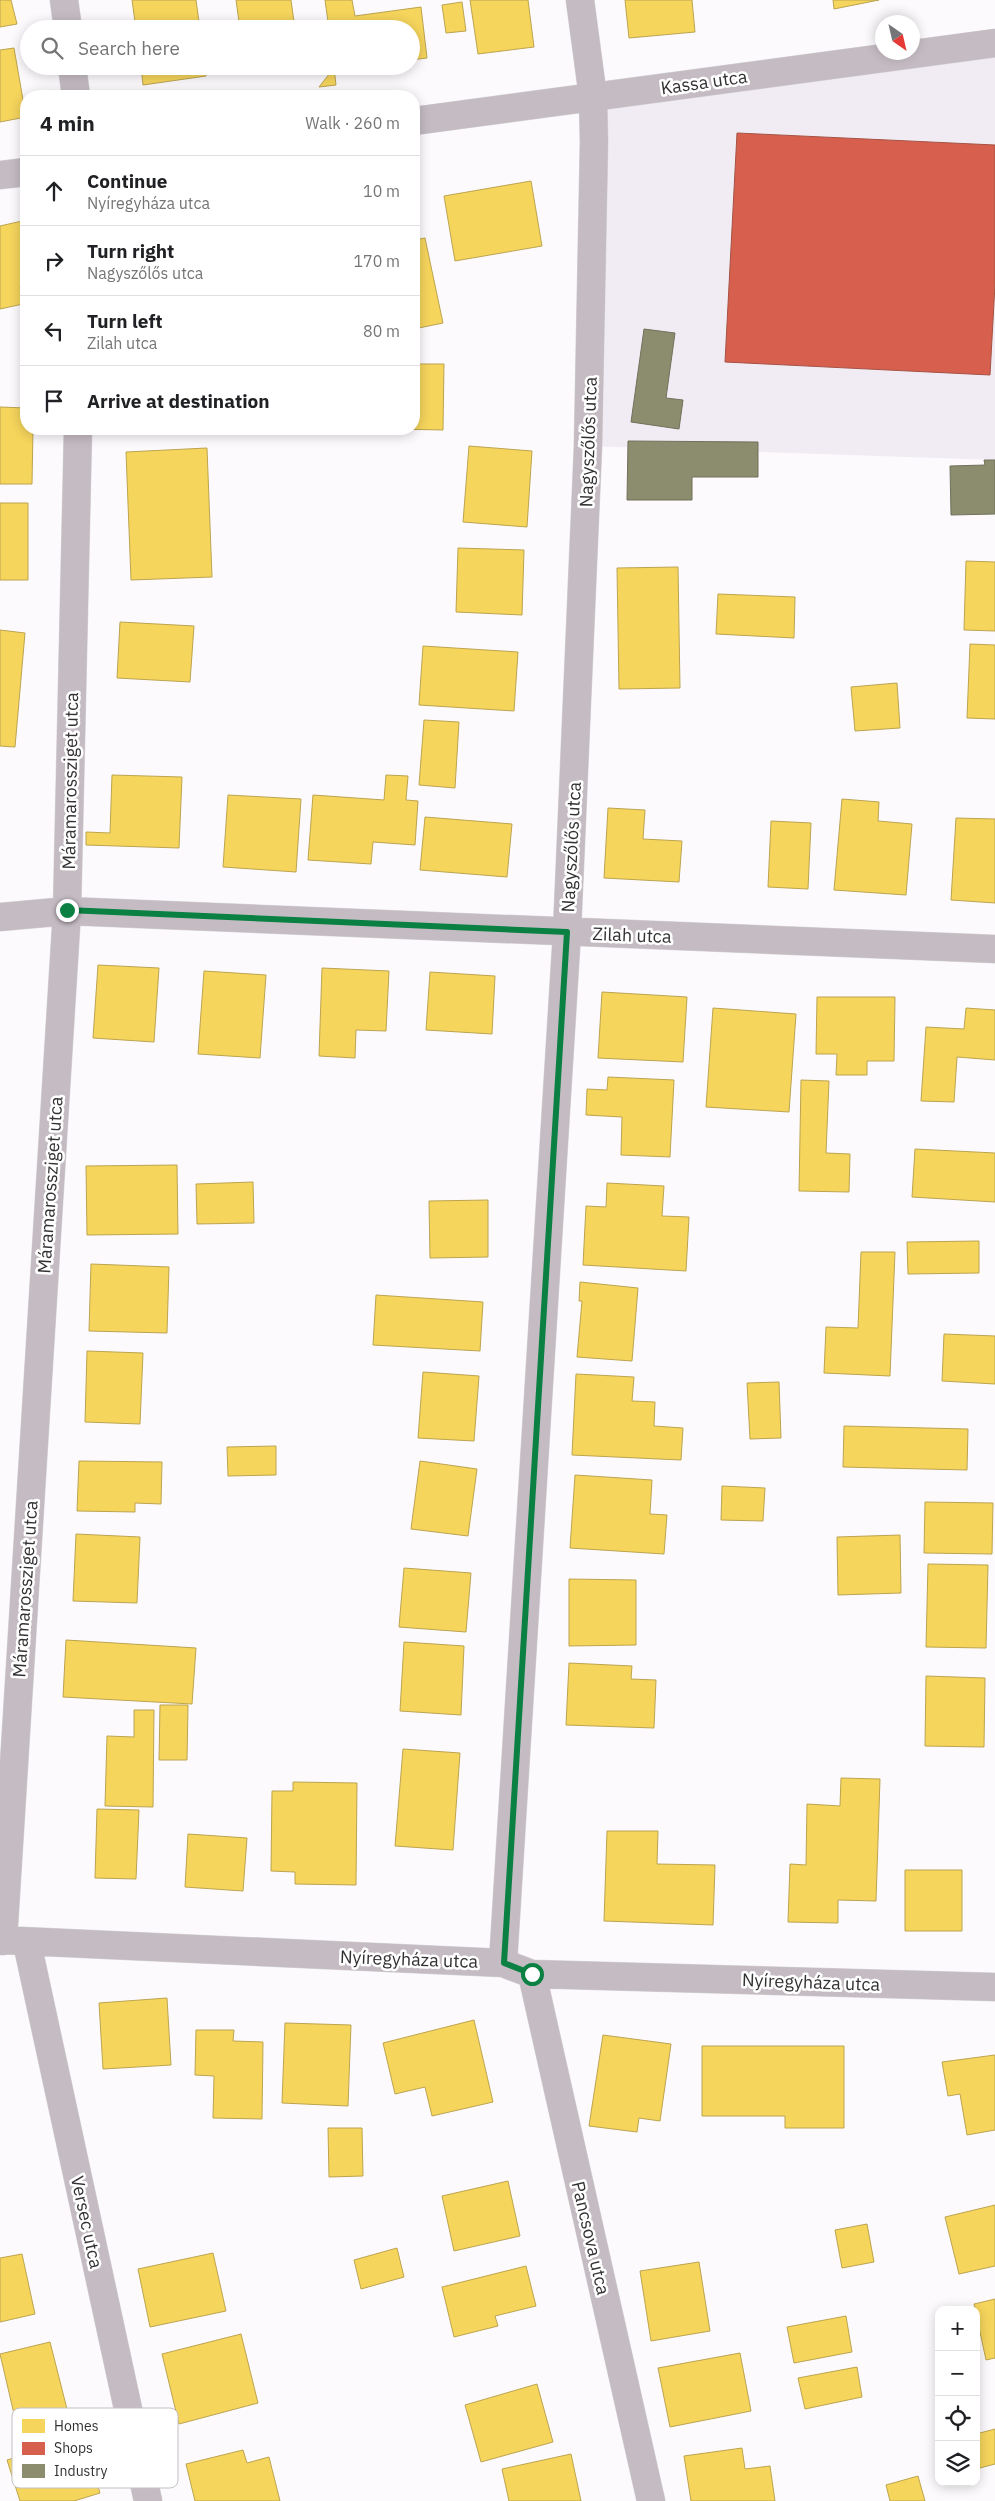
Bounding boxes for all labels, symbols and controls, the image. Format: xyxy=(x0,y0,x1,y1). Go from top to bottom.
north arrow xyxy=(875,15,920,60)
search box xyxy=(20,20,420,75)
icon: search xyxy=(38,34,66,62)
text: Search here xyxy=(78,36,180,60)
street label: Kassa utca xyxy=(659,64,749,99)
text: 4 min xyxy=(40,109,95,137)
text: Walk · 260 m xyxy=(305,113,400,133)
text: Continue xyxy=(87,169,167,193)
icon: ahead xyxy=(40,177,68,205)
text: 10 m xyxy=(363,181,400,201)
text: Nyíregyháza utca xyxy=(87,193,210,213)
text: Turn right xyxy=(87,239,174,263)
icon: right xyxy=(40,247,68,275)
text: 170 m xyxy=(353,251,400,271)
text: Nagyszőlős utca xyxy=(87,263,203,283)
text: Turn left xyxy=(87,309,163,333)
icon: left xyxy=(40,317,68,345)
text: 80 m xyxy=(363,321,400,341)
text: Zilah utca xyxy=(87,333,157,353)
street label: Nagyszőlős utca xyxy=(574,376,602,508)
icon: arrive xyxy=(40,387,68,415)
text: Arrive at destination xyxy=(87,389,270,413)
street label: Máramarossziget utca xyxy=(57,692,83,870)
street label: Nagyszőlős utca xyxy=(556,781,586,913)
route end xyxy=(56,899,79,922)
street label: Zilah utca xyxy=(592,922,672,948)
street label: Máramarossziget utca xyxy=(32,1095,68,1274)
street label: Máramarossziget utca xyxy=(7,1499,43,1678)
street label: Nyíregyháza utca xyxy=(339,1945,479,1973)
route start xyxy=(521,1963,544,1986)
street label: Nyíregyháza utca xyxy=(741,1968,881,1996)
street label: Versec utca xyxy=(66,2174,108,2271)
street label: Pancsova utca xyxy=(567,2179,615,2297)
map controls xyxy=(935,2306,980,2486)
button: + xyxy=(935,2306,980,2351)
button: − xyxy=(935,2351,980,2396)
button: locate xyxy=(935,2396,980,2441)
legend xyxy=(12,2408,178,2488)
text: Homes xyxy=(54,2417,99,2435)
text: Shops xyxy=(54,2439,93,2457)
button: layers xyxy=(935,2441,980,2486)
text: Industry xyxy=(54,2462,108,2480)

